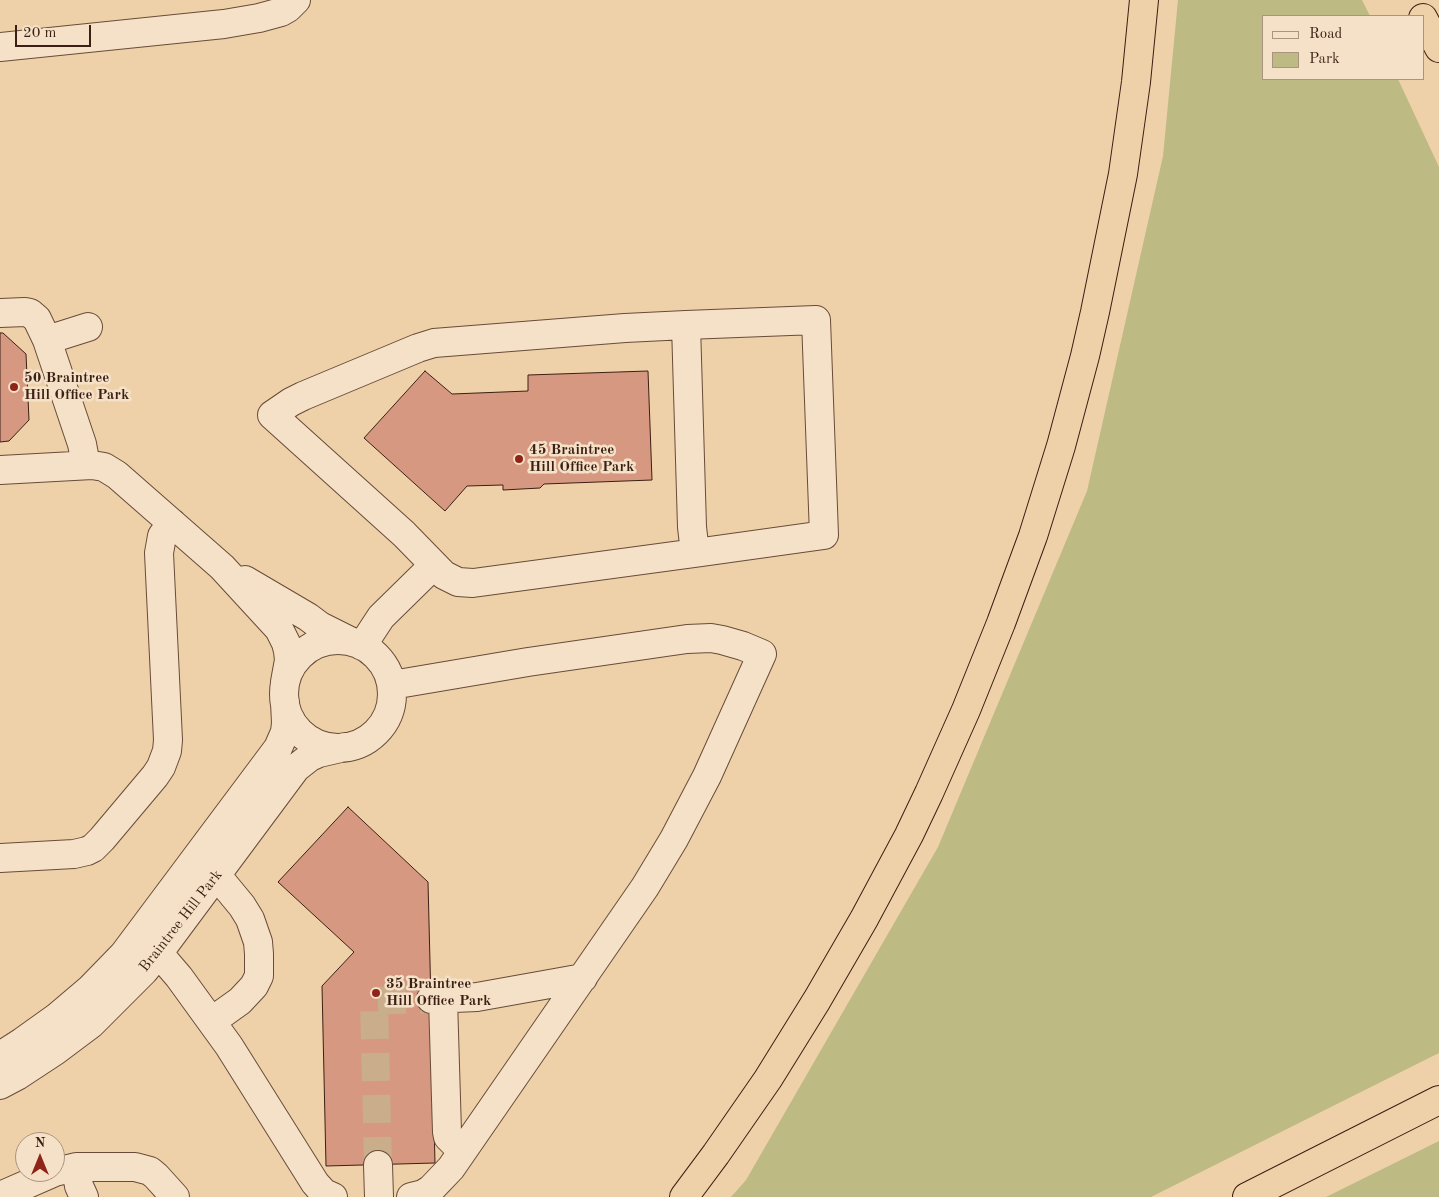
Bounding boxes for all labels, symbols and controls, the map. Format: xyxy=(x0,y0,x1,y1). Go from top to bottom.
scale bar xyxy=(18,15,94,47)
legend xyxy=(1262,15,1424,80)
text: 20 m xyxy=(23,26,57,41)
text: Road xyxy=(1309,27,1342,42)
text: Park xyxy=(1309,52,1340,67)
place label: 50 Braintree Hill Office Park xyxy=(24,369,129,404)
marker: 50 Braintree Hill Office Park xyxy=(8,381,20,393)
place label: 45 Braintree Hill Office Park xyxy=(529,441,634,476)
marker: 45 Braintree Hill Office Park xyxy=(513,453,525,465)
street label: Braintree Hill Park xyxy=(136,866,226,976)
place label: 35 Braintree Hill Office Park xyxy=(386,975,491,1010)
marker: 35 Braintree Hill Office Park xyxy=(370,987,382,999)
north arrow xyxy=(15,1132,65,1182)
text: N xyxy=(35,1136,45,1150)

